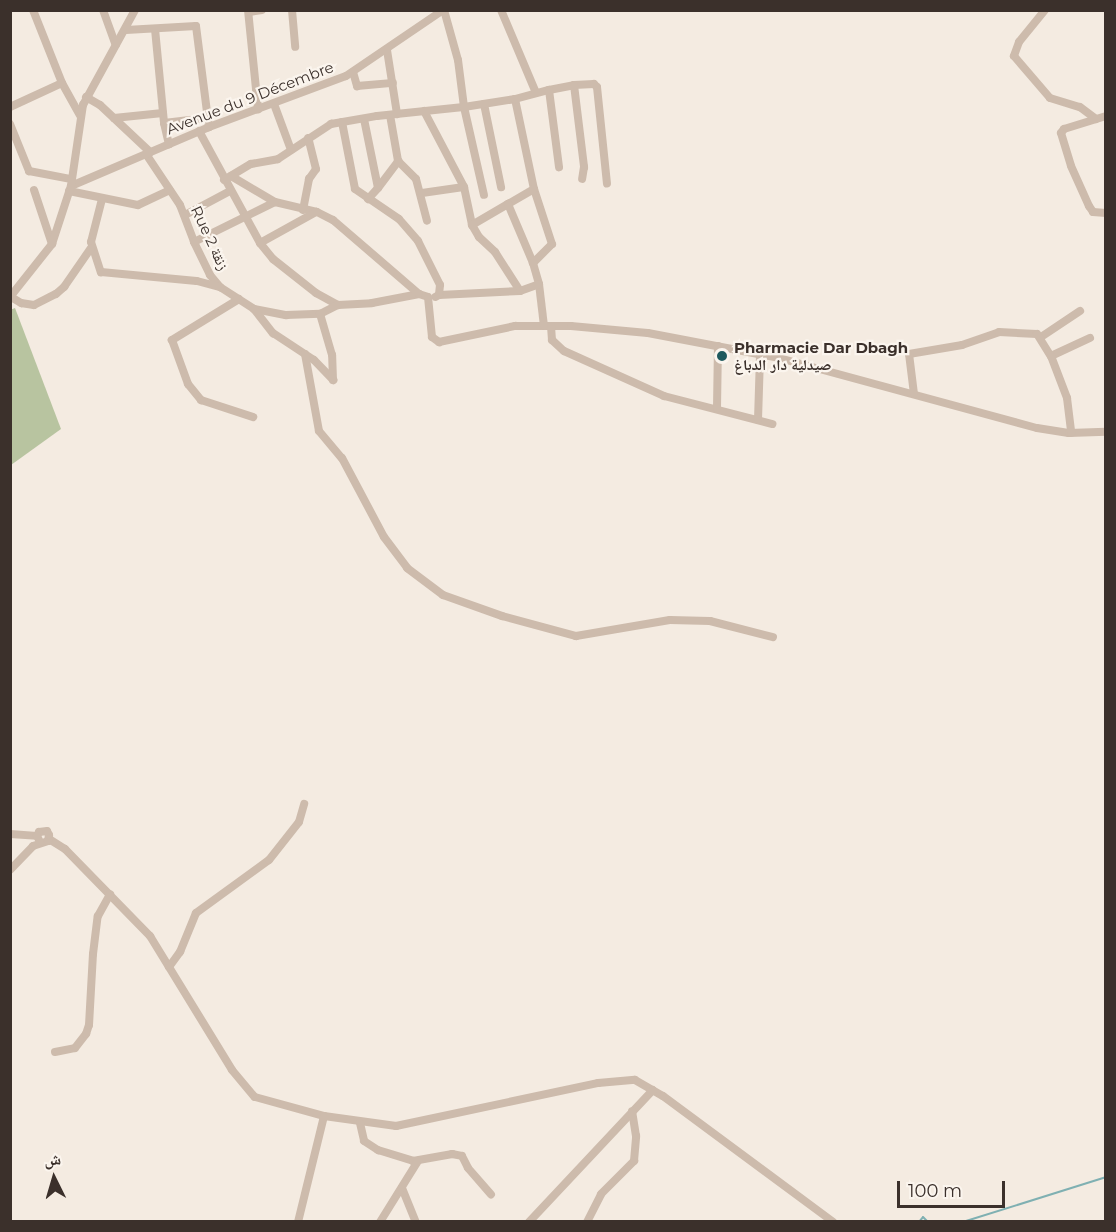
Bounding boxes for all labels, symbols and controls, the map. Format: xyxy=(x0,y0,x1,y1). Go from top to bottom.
street label: Avenue du 9 Décembre xyxy=(164,58,336,138)
street label: Rue 2 زنقة xyxy=(187,203,233,273)
place label: Pharmacie Dar Dbagh صيدلية دار الدباغ xyxy=(734,338,908,373)
marker: Pharmacie Dar Dbagh صيدلية دار الدباغ xyxy=(715,349,729,363)
north arrow xyxy=(24,1148,84,1208)
text: ش xyxy=(43,1149,62,1170)
scale bar xyxy=(900,1169,1008,1207)
text: 100 m xyxy=(908,1180,962,1202)

